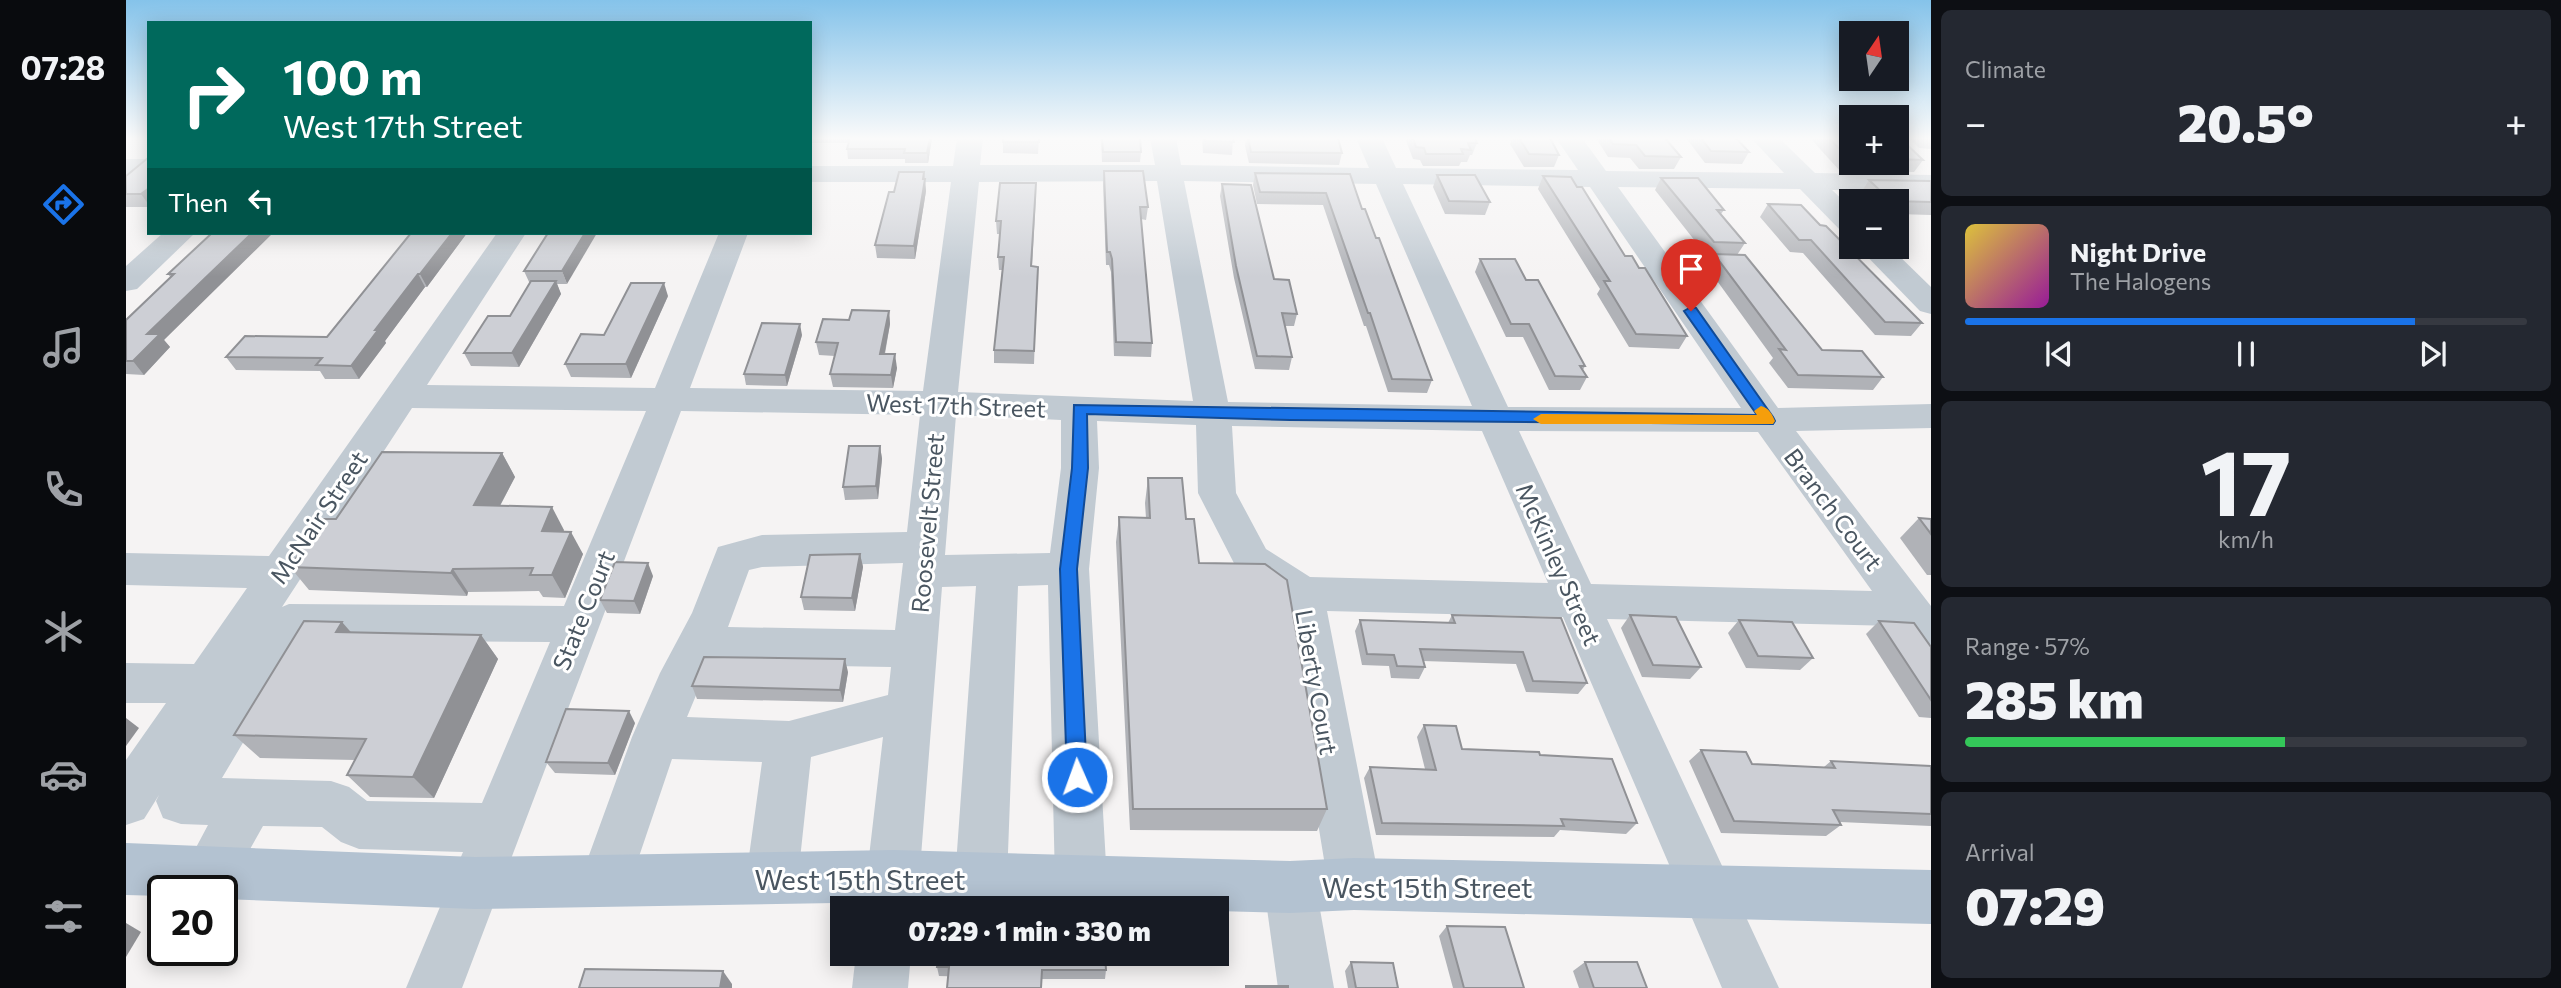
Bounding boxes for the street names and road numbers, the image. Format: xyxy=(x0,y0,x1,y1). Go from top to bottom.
street label: West 17th Street xyxy=(866,387,1046,423)
street label: Roosevelt Street xyxy=(905,432,949,614)
street label: Branch Court xyxy=(1779,442,1889,576)
street label: McNair Street xyxy=(263,445,373,589)
street label: McKinley Street xyxy=(1510,479,1608,650)
street label: State Court xyxy=(546,546,620,674)
street label: Liberty Court xyxy=(1290,607,1344,757)
street label: West 15th Street xyxy=(755,862,965,896)
street label: West 15th Street xyxy=(1322,870,1532,904)

